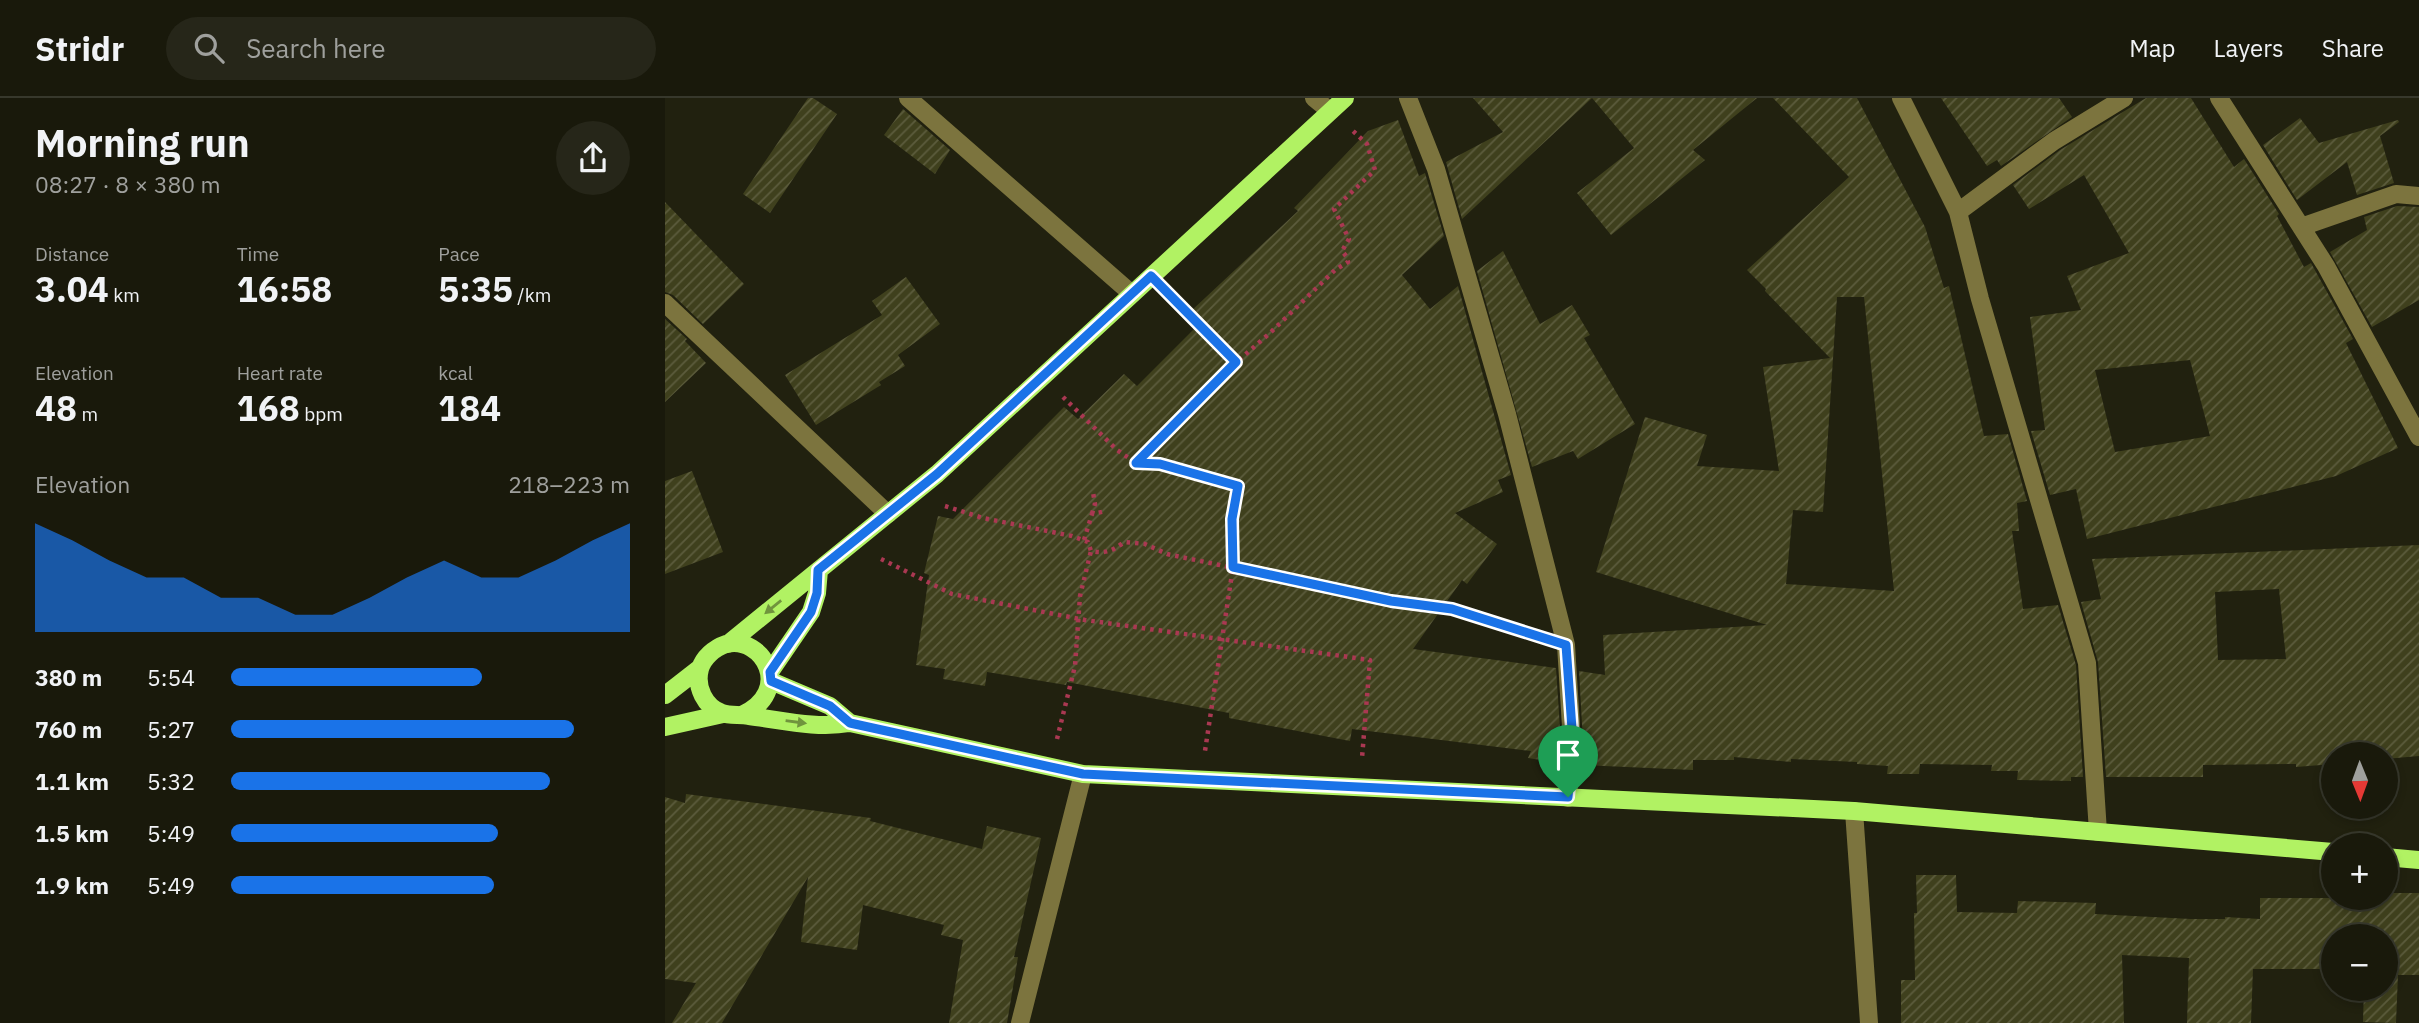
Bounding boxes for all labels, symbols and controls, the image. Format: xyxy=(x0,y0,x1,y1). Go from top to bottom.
search box xyxy=(166,17,656,80)
text: Stridr xyxy=(35,27,124,70)
icon: search xyxy=(190,29,228,67)
text: Search here xyxy=(246,31,386,65)
text: Map xyxy=(2129,32,2176,64)
text: Layers xyxy=(2214,32,2284,64)
text: Share xyxy=(2322,32,2384,64)
text: Morning run xyxy=(35,118,250,167)
button: share xyxy=(556,121,630,195)
text: 08:27 · 8 × 380 m xyxy=(35,169,221,199)
text: Distance xyxy=(35,242,109,266)
text: Time xyxy=(237,242,279,266)
text: Pace xyxy=(438,242,480,266)
text: 3.04 xyxy=(35,266,109,312)
text: 16:58 xyxy=(237,266,332,312)
text: 5:35 xyxy=(438,266,513,312)
text: km xyxy=(109,283,140,307)
text: /km xyxy=(513,283,551,307)
text: Elevation xyxy=(35,361,114,385)
text: Heart rate xyxy=(237,361,323,385)
text: kcal xyxy=(438,361,473,385)
text: 48 xyxy=(35,385,77,431)
text: 168 xyxy=(237,385,300,431)
text: 184 xyxy=(438,385,501,431)
text: m xyxy=(77,402,98,426)
text: bpm xyxy=(300,402,343,426)
text: Elevation xyxy=(35,469,130,499)
text: 218–223 m xyxy=(508,469,630,499)
one-way arrow xyxy=(765,599,782,614)
text: 380 m xyxy=(35,662,102,692)
text: 5:54 xyxy=(147,662,195,692)
text: 760 m xyxy=(35,714,102,744)
text: 5:27 xyxy=(147,714,195,744)
one-way arrow xyxy=(785,717,807,728)
pin xyxy=(1538,725,1598,797)
icon: arrive xyxy=(1549,736,1587,774)
north arrow xyxy=(2321,742,2397,819)
map controls xyxy=(2321,742,2398,1001)
text: 1.1 km xyxy=(35,766,109,796)
text: 5:32 xyxy=(147,766,195,796)
text: 1.5 km xyxy=(35,818,109,848)
text: 5:49 xyxy=(147,818,195,848)
button: + xyxy=(2321,833,2398,910)
text: 1.9 km xyxy=(35,870,109,900)
text: 5:49 xyxy=(147,870,195,900)
button: − xyxy=(2321,924,2398,1001)

